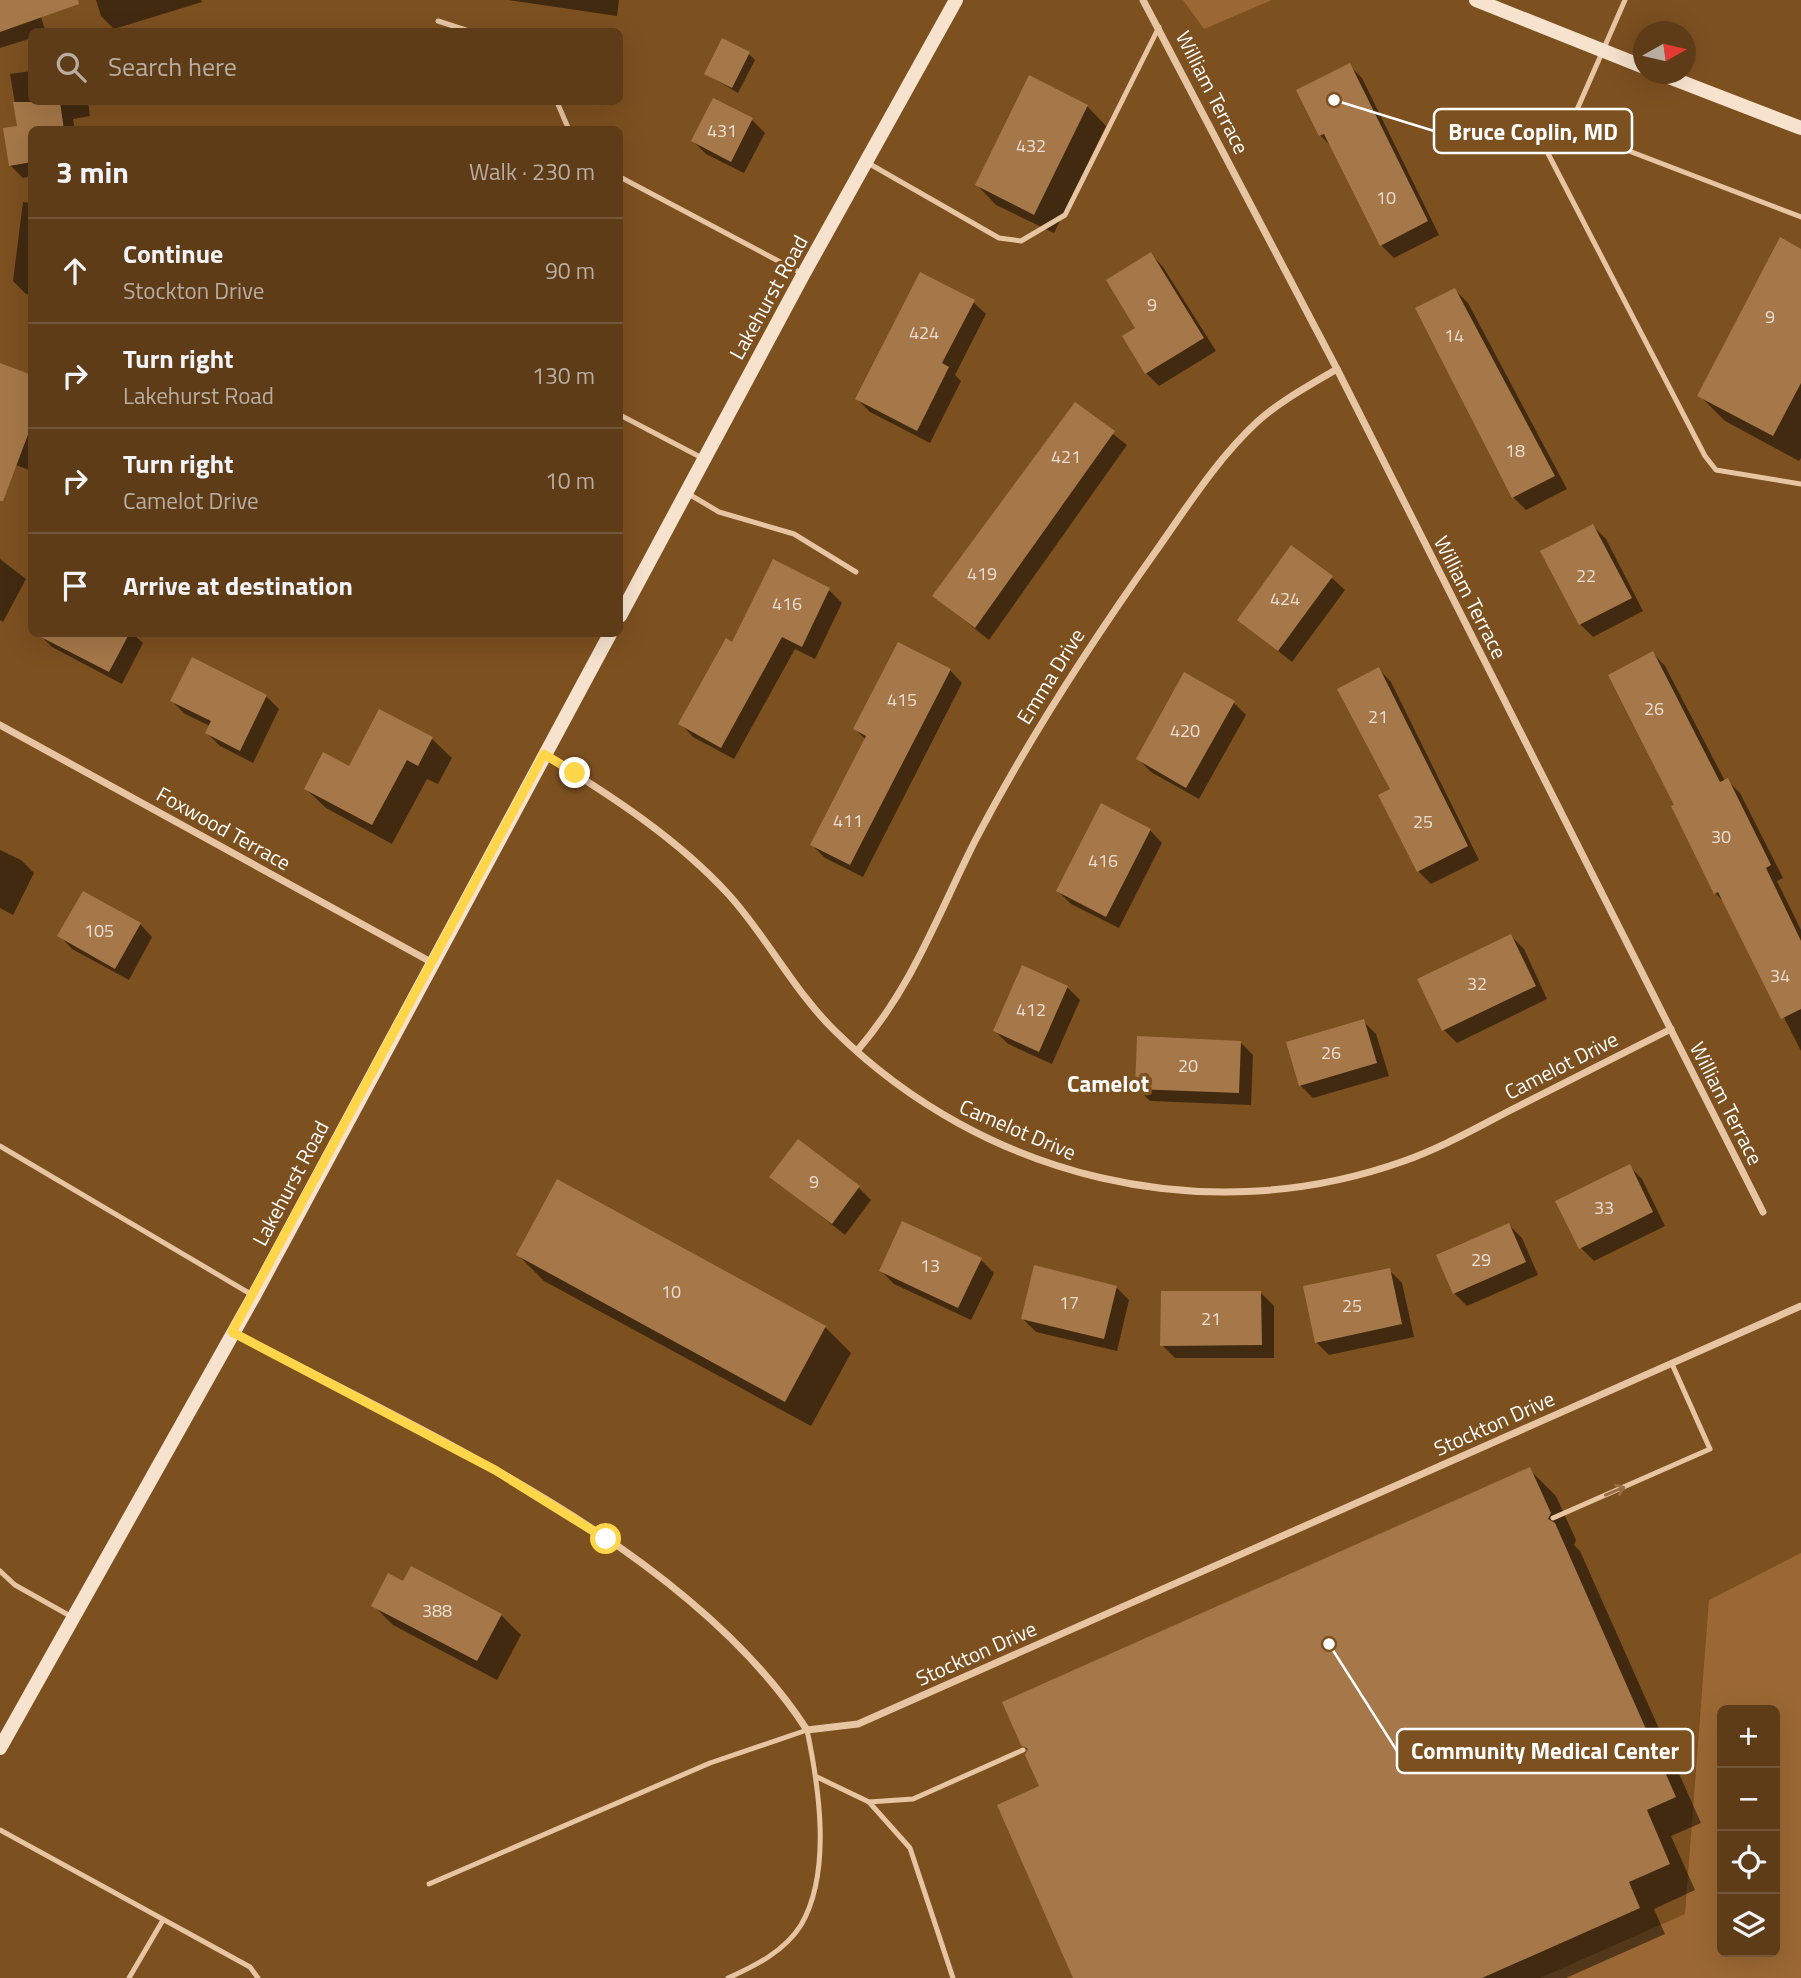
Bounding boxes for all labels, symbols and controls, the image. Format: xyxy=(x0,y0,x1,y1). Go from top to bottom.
north arrow xyxy=(1633,21,1696,84)
street label: William Terrace xyxy=(1168,25,1258,159)
search box xyxy=(28,28,623,105)
text: Search here xyxy=(108,47,237,86)
icon: search xyxy=(52,48,90,86)
callout: Bruce Coplin, MD xyxy=(1434,109,1632,153)
text: Bruce Coplin, MD xyxy=(1448,114,1618,149)
house number: 431 xyxy=(707,117,737,144)
house number: 432 xyxy=(1016,132,1046,159)
text: 3 min xyxy=(56,149,129,195)
text: Walk · 230 m xyxy=(469,154,595,189)
house number: 10 xyxy=(1376,184,1396,211)
street label: Lakehurst Road xyxy=(721,229,815,365)
text: Continue xyxy=(123,234,223,273)
icon: ahead xyxy=(56,252,94,290)
text: 90 m xyxy=(545,253,595,288)
text: Stockton Drive xyxy=(123,273,264,308)
house number: 9 xyxy=(1147,291,1157,318)
house number: 9 xyxy=(1765,303,1775,330)
house number: 424 xyxy=(909,319,939,346)
house number: 14 xyxy=(1444,322,1464,349)
text: Turn right xyxy=(123,339,234,378)
icon: right xyxy=(56,357,94,395)
text: 130 m xyxy=(532,358,595,393)
text: Lakehurst Road xyxy=(123,378,274,413)
house number: 18 xyxy=(1505,437,1525,464)
house number: 421 xyxy=(1051,443,1081,470)
text: Turn right xyxy=(123,444,234,483)
icon: right xyxy=(56,462,94,500)
text: 10 m xyxy=(545,463,595,498)
text: Camelot Drive xyxy=(123,483,259,518)
street label: William Terrace xyxy=(1426,530,1516,664)
house number: 419 xyxy=(967,560,997,587)
house number: 22 xyxy=(1576,562,1596,589)
text: Arrive at destination xyxy=(123,566,353,605)
icon: arrive xyxy=(56,567,94,605)
house number: 424 xyxy=(1270,585,1300,612)
house number: 416 xyxy=(772,590,802,617)
street label: Emma Drive xyxy=(1008,622,1092,730)
house number: 415 xyxy=(887,686,917,713)
house number: 26 xyxy=(1644,695,1664,722)
house number: 21 xyxy=(1368,703,1388,730)
house number: 420 xyxy=(1170,717,1200,744)
route end xyxy=(559,757,590,788)
street label: Foxwood Terrace xyxy=(151,778,297,878)
house number: 411 xyxy=(833,807,863,834)
house number: 25 xyxy=(1413,808,1433,835)
house number: 30 xyxy=(1711,823,1731,850)
house number: 416 xyxy=(1088,847,1118,874)
house number: 105 xyxy=(84,917,114,944)
house number: 34 xyxy=(1770,962,1790,989)
house number: 32 xyxy=(1467,970,1487,997)
house number: 412 xyxy=(1016,996,1046,1023)
street label: Camelot Drive xyxy=(1499,1023,1623,1107)
street label: William Terrace xyxy=(1682,1036,1772,1170)
house number: 26 xyxy=(1321,1039,1341,1066)
house number: 20 xyxy=(1178,1052,1198,1079)
district label: Camelot xyxy=(1067,1066,1149,1101)
street label: Camelot Drive xyxy=(955,1090,1081,1168)
street label: Lakehurst Road xyxy=(244,1115,336,1251)
house number: 9 xyxy=(809,1168,819,1195)
house number: 33 xyxy=(1594,1194,1614,1221)
house number: 29 xyxy=(1471,1246,1491,1273)
house number: 13 xyxy=(920,1252,940,1279)
house number: 10 xyxy=(661,1278,681,1305)
house number: 17 xyxy=(1059,1289,1079,1316)
house number: 25 xyxy=(1342,1292,1362,1319)
house number: 21 xyxy=(1201,1305,1221,1332)
street label: Stockton Drive xyxy=(1428,1382,1560,1464)
one-way arrow xyxy=(1604,1484,1625,1497)
route start xyxy=(590,1523,621,1554)
house number: 388 xyxy=(422,1597,452,1624)
street label: Stockton Drive xyxy=(910,1612,1042,1694)
map controls xyxy=(1717,1705,1780,1957)
button: + xyxy=(1717,1705,1780,1768)
callout: Community Medical Center xyxy=(1397,1729,1693,1773)
text: Community Medical Center xyxy=(1411,1733,1679,1768)
button: − xyxy=(1717,1768,1780,1831)
button: locate xyxy=(1717,1831,1780,1894)
button: layers xyxy=(1717,1894,1780,1957)

